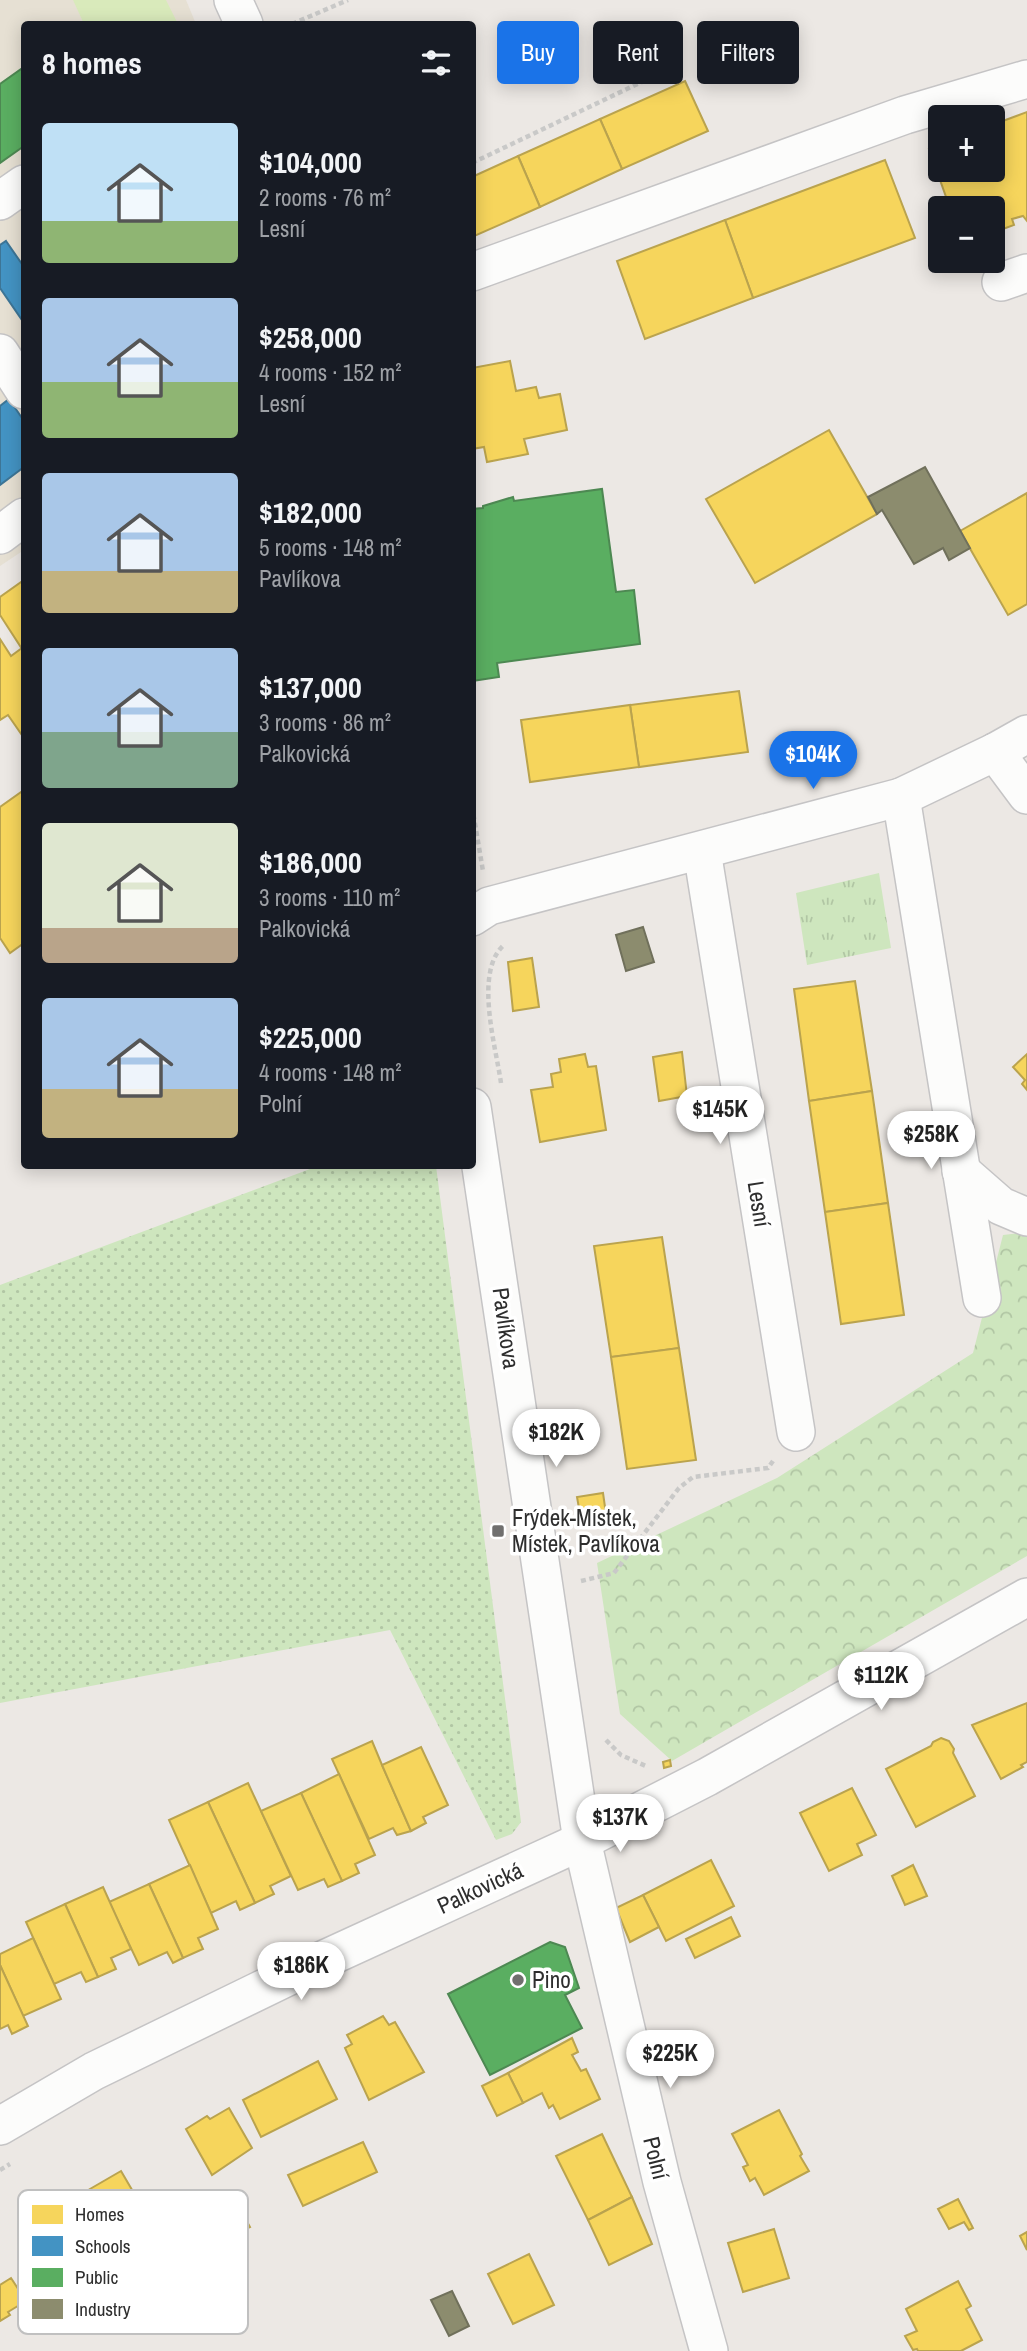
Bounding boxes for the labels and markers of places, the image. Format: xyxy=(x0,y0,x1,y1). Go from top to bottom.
pin: $104K xyxy=(764,732,862,791)
pin: $145K xyxy=(671,1086,769,1146)
pin: $258K xyxy=(882,1112,980,1171)
pin: $182K xyxy=(507,1410,605,1469)
place label: Frýdek-Místek, Místek, Pavlíkova xyxy=(512,1502,660,1559)
marker: Frýdek-Místek, Místek, Pavlíkova xyxy=(490,1523,506,1539)
pin: $112K xyxy=(832,1652,930,1712)
pin: $137K xyxy=(571,1794,669,1854)
pin: $186K xyxy=(252,1942,350,2002)
place label: Pino xyxy=(532,1964,571,1995)
marker: Pino xyxy=(510,1972,526,1988)
pin: $225K xyxy=(621,2030,719,2090)

